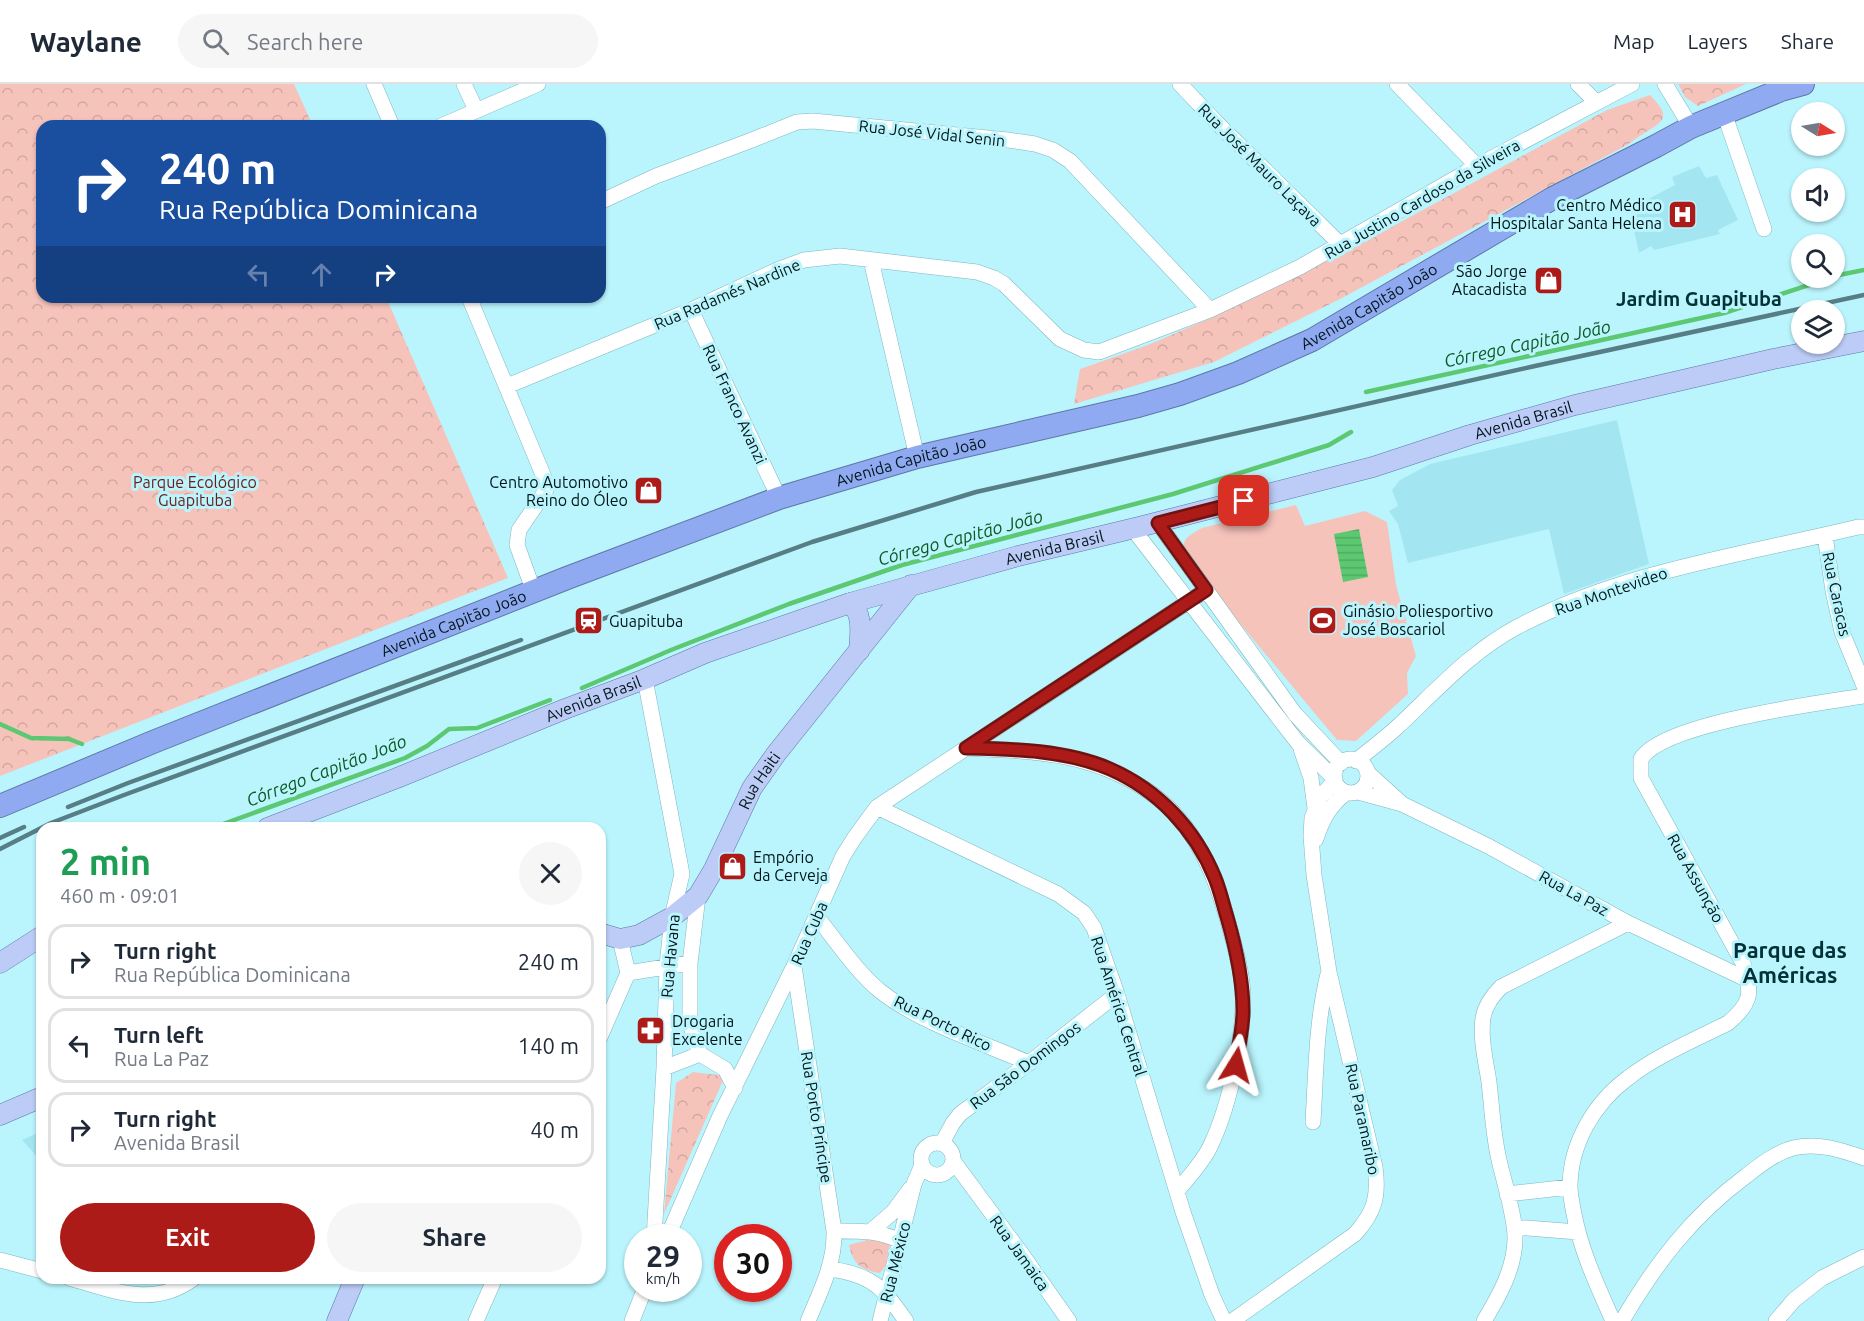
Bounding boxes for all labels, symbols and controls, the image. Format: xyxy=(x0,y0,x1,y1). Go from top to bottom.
search box xyxy=(178,14,598,68)
icon: search xyxy=(199,25,232,58)
text: Waylane xyxy=(30,26,142,57)
text: Search here xyxy=(247,29,363,54)
text: Map xyxy=(1613,29,1654,53)
text: Layers xyxy=(1687,29,1748,53)
text: Share xyxy=(1781,29,1834,53)
street label: Rua José Mauro Laçava xyxy=(1195,100,1325,230)
north arrow xyxy=(1791,102,1845,156)
map controls xyxy=(1791,102,1845,354)
street label: Rua José Vidal Senin xyxy=(858,116,1006,150)
street label: Rua Justino Cardoso da Silveira xyxy=(1321,136,1523,262)
icon: right xyxy=(60,144,138,222)
text: 240 m xyxy=(159,145,276,192)
button: sound xyxy=(1791,168,1845,222)
text: Rua República Dominicana xyxy=(159,194,479,224)
place label: Centro Médico Hospitalar Santa Helena xyxy=(1490,196,1662,232)
hospital icon: Centro Médico Hospitalar Santa Helena xyxy=(1667,198,1699,230)
button: search xyxy=(1791,234,1845,288)
street label: Rua Radamés Nardine xyxy=(651,255,803,333)
icon: left xyxy=(242,258,275,291)
icon: ahead xyxy=(305,258,338,291)
icon: right xyxy=(368,258,401,291)
street label: Avenida Capitão João xyxy=(1298,259,1440,353)
place label: São Jorge Atacadista xyxy=(1452,262,1527,298)
shop icon: São Jorge Atacadista xyxy=(1532,264,1564,296)
district label: Jardim Guapituba xyxy=(1616,287,1782,310)
button: layers xyxy=(1791,300,1845,354)
water label: Córrego Capitão João xyxy=(1442,316,1612,370)
street label: Rua Franco Avanzi xyxy=(699,341,771,467)
street label: Avenida Brasil xyxy=(1472,397,1574,442)
street label: Avenida Capitão João xyxy=(834,432,988,490)
park label: Parque Ecológico Guapituba xyxy=(133,473,257,509)
place label: Centro Automotivo Reino do Óleo xyxy=(489,473,628,509)
shop icon: Centro Automotivo Reino do Óleo xyxy=(633,475,665,507)
pin xyxy=(1218,475,1269,526)
icon: arrive xyxy=(1227,484,1260,517)
water label: Córrego Capitão João xyxy=(875,505,1045,569)
street label: Avenida Brasil xyxy=(1003,527,1105,568)
street label: Rua Caracas xyxy=(1819,550,1855,638)
street label: Rua Montevideo xyxy=(1552,563,1670,619)
street label: Avenida Capitão João xyxy=(378,586,529,660)
place label: Ginásio Poliesportivo José Boscariol xyxy=(1343,602,1493,638)
sports icon: Ginásio Poliesportivo José Boscariol xyxy=(1306,604,1338,636)
station icon: Guapituba xyxy=(572,605,604,637)
place label: Guapituba xyxy=(609,612,683,630)
street label: Avenida Brasil xyxy=(543,672,643,725)
water label: Córrego Capitão João xyxy=(243,730,409,810)
street label: Rua Haiti xyxy=(734,748,784,812)
street label: Rua Assunção xyxy=(1664,830,1728,926)
text: 2 min xyxy=(60,841,151,882)
button: close xyxy=(519,842,582,905)
place label: Empório da Cerveja xyxy=(753,848,828,884)
shop icon: Empório da Cerveja xyxy=(716,850,748,882)
street label: Rua La Paz xyxy=(1536,867,1612,919)
text: 460 m · 09:01 xyxy=(60,884,180,907)
street label: Rua Cuba xyxy=(787,899,831,967)
street label: Rua Havana xyxy=(657,914,683,998)
street label: Rua América Central xyxy=(1088,934,1150,1078)
district label: Parque das Américas xyxy=(1733,937,1847,987)
text: Turn right xyxy=(114,938,216,963)
icon: right xyxy=(63,945,96,978)
text: 240 m xyxy=(518,949,579,974)
text: Rua República Dominicana xyxy=(114,963,351,986)
street label: Rua Porto Rico xyxy=(892,992,994,1054)
place label: Drogaria Excelente xyxy=(672,1012,743,1048)
pharmacy icon: Drogaria Excelente xyxy=(635,1014,667,1046)
street label: Rua São Domingos xyxy=(966,1018,1084,1112)
text: Turn left xyxy=(114,1022,204,1047)
icon: left xyxy=(63,1029,96,1062)
text: 140 m xyxy=(518,1033,579,1058)
position arrow xyxy=(1204,1033,1268,1097)
text: Rua La Paz xyxy=(114,1047,209,1070)
street label: Rua Porto Príncipe xyxy=(798,1050,836,1184)
street label: Rua Paramaribo xyxy=(1342,1062,1384,1176)
text: Turn right xyxy=(114,1106,216,1131)
icon: right xyxy=(63,1113,96,1146)
text: 40 m xyxy=(530,1117,579,1142)
text: Avenida Brasil xyxy=(114,1131,240,1154)
button: Exit xyxy=(60,1203,315,1272)
button: Share xyxy=(327,1203,582,1272)
street label: Rua Jamaica xyxy=(987,1212,1053,1294)
street label: Rua México xyxy=(876,1220,914,1304)
speed limit sign: 30 xyxy=(714,1224,792,1302)
text: 29 xyxy=(646,1239,680,1273)
text: km/h xyxy=(646,1270,680,1287)

